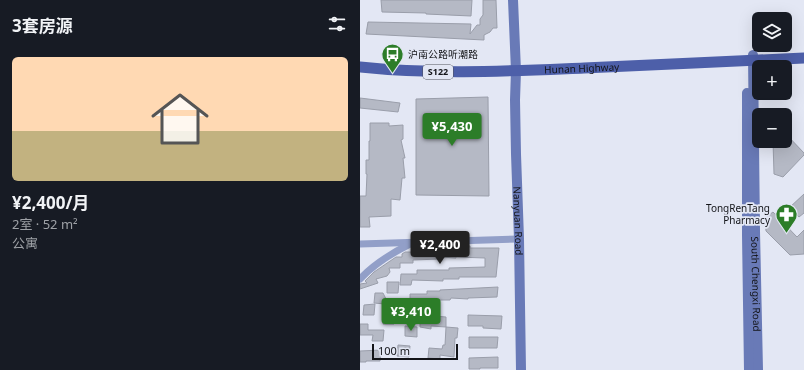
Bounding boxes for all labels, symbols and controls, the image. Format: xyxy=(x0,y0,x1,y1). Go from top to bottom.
map controls xyxy=(752,12,792,148)
button: layers xyxy=(752,12,792,52)
icon: filters xyxy=(326,13,348,35)
text: 3套房源 xyxy=(12,14,73,37)
bus stop icon: 沪南公路听潮路 xyxy=(379,41,405,74)
place label: 沪南公路听潮路 xyxy=(408,47,478,61)
street label: Hunan Highway xyxy=(544,59,620,77)
button: + xyxy=(752,60,792,100)
road number: S122 xyxy=(423,65,453,79)
icon: home xyxy=(144,83,216,155)
button: − xyxy=(752,108,792,148)
pin: ¥5,430 xyxy=(419,113,485,147)
text: ¥5,430 xyxy=(432,117,472,135)
street label: Nanyuan Road xyxy=(510,186,526,256)
text: ¥2,400/月 xyxy=(12,191,90,214)
place label: TongRenTang Pharmacy xyxy=(706,201,771,227)
pharmacy icon: TongRenTang Pharmacy xyxy=(773,201,799,234)
text: 2室 · 52 m² xyxy=(12,215,78,233)
pin: ¥2,400 xyxy=(407,231,473,265)
text: 公寓 xyxy=(12,234,38,252)
text: ¥2,400 xyxy=(420,235,460,253)
street label: South Chengxi Road xyxy=(748,236,764,332)
pin: ¥3,410 xyxy=(378,298,444,332)
text: ¥3,410 xyxy=(391,302,431,320)
scale bar xyxy=(372,342,458,361)
text: 100 m xyxy=(378,343,410,358)

